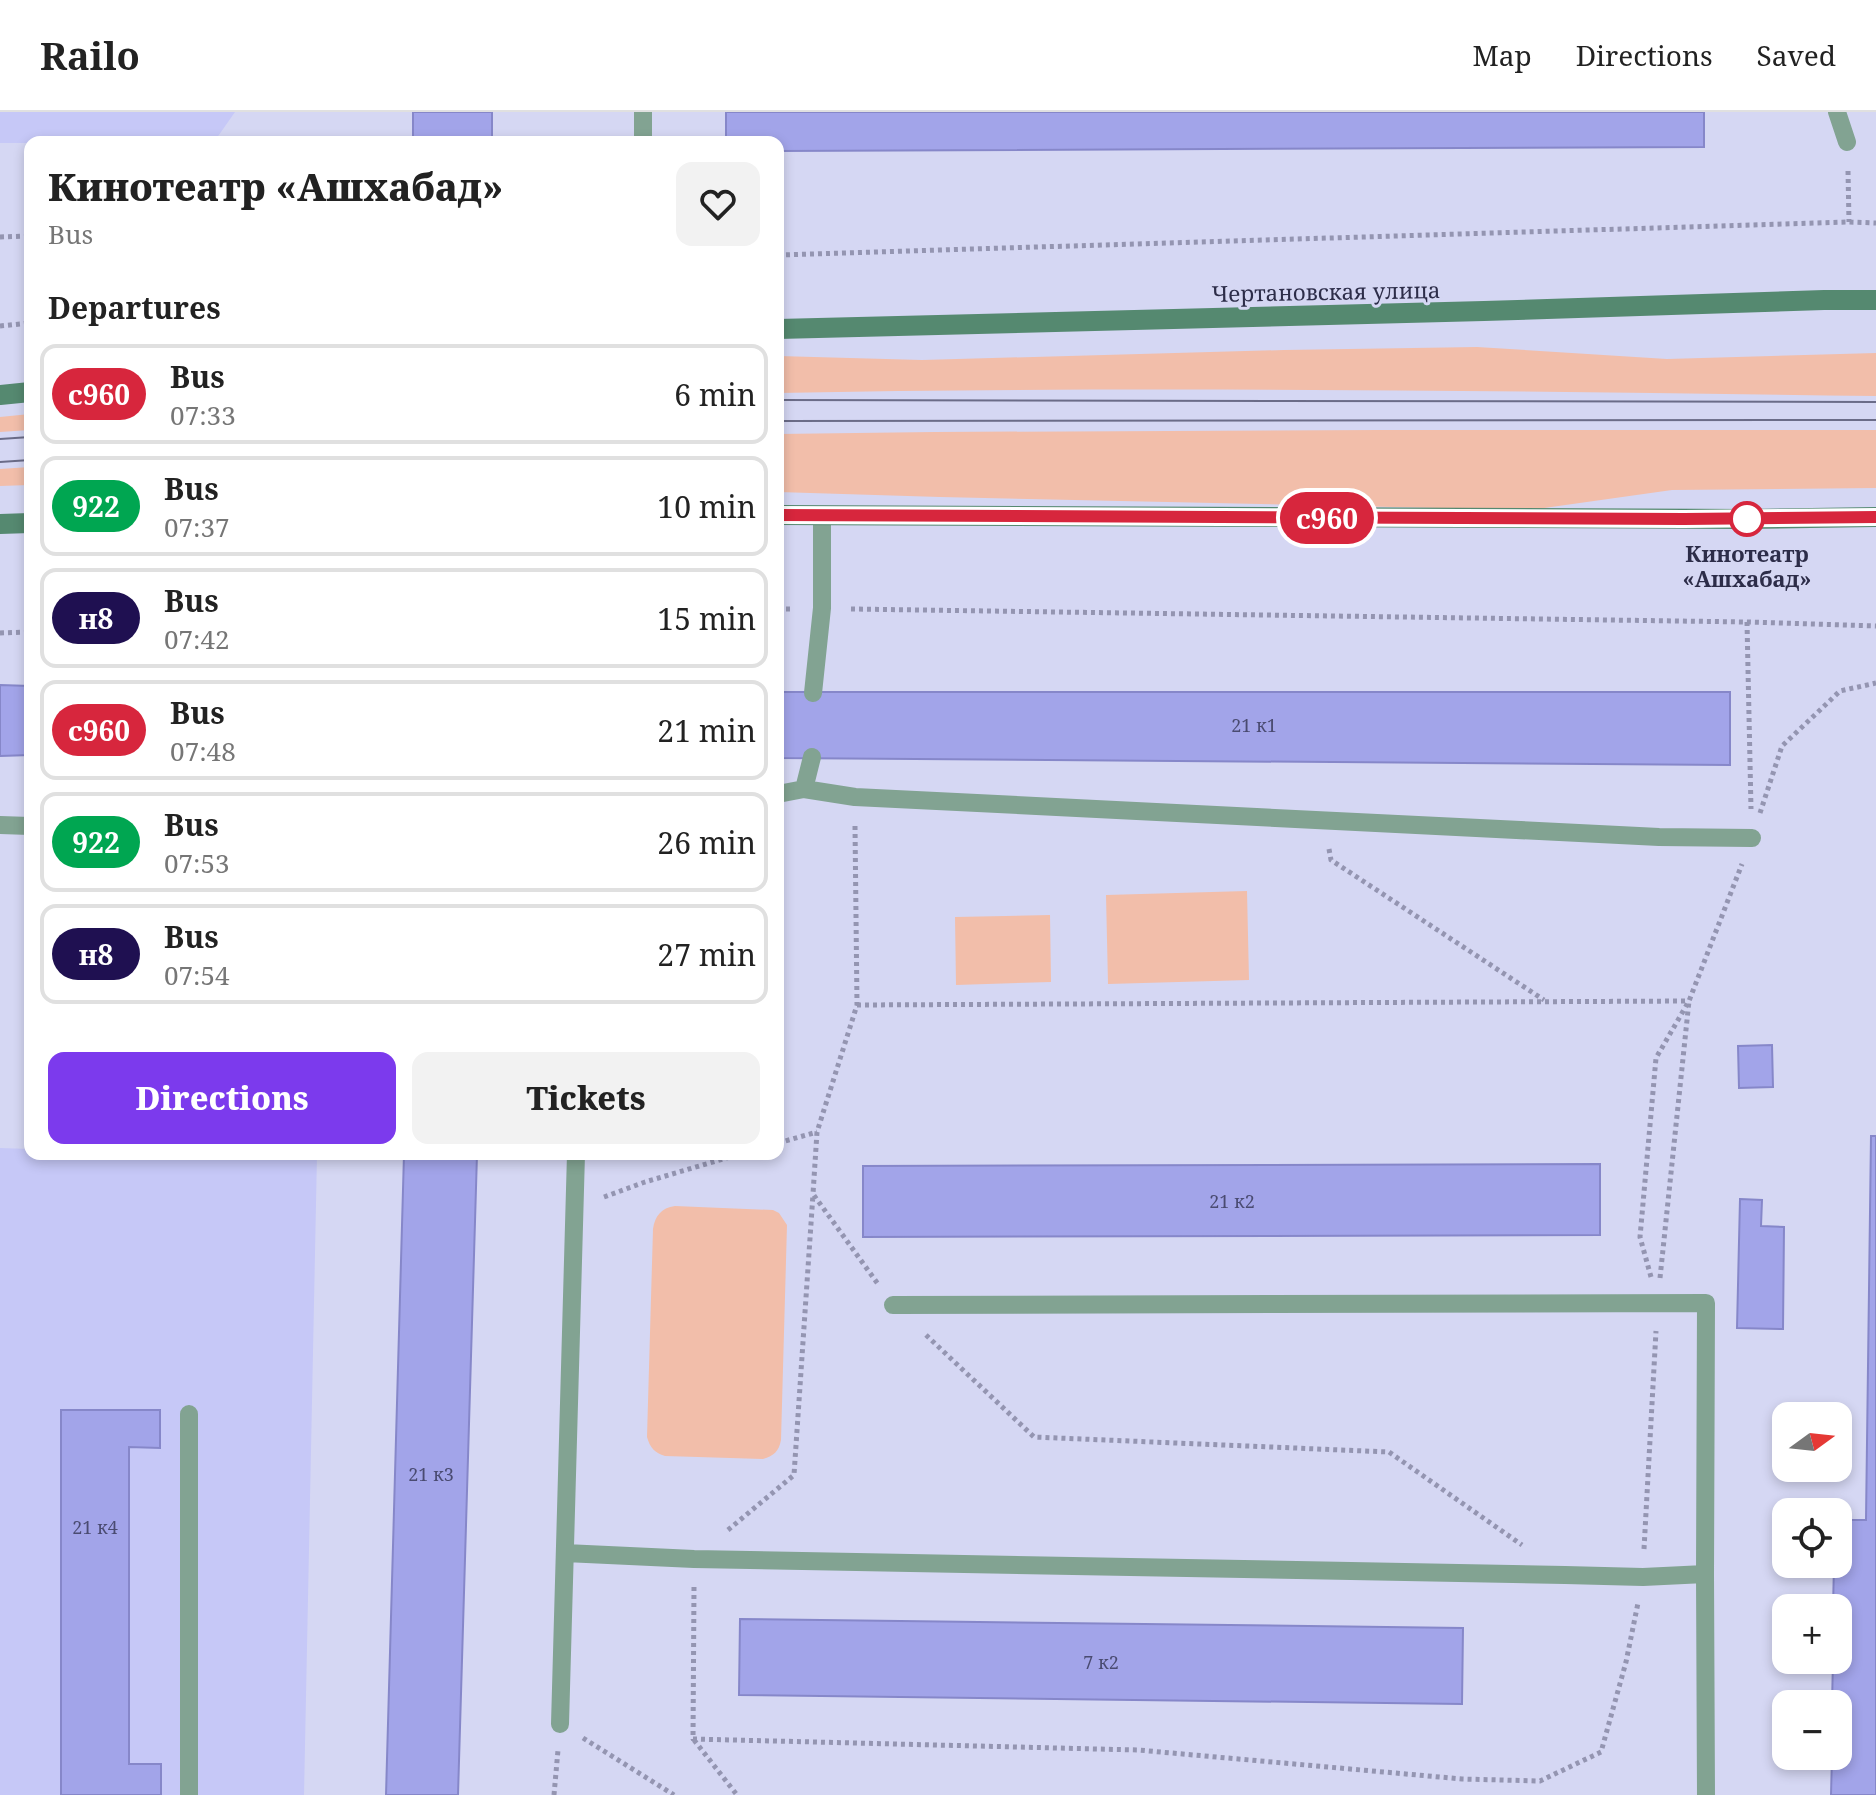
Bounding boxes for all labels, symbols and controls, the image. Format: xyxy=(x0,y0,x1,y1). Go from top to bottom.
text: Railo xyxy=(40,29,140,81)
text: Map xyxy=(1472,36,1532,74)
text: Directions xyxy=(1576,36,1713,74)
text: Saved xyxy=(1757,36,1836,74)
text: Кинотеатр «Ашхабад» xyxy=(48,160,503,212)
button: heart xyxy=(676,162,760,246)
text: Bus xyxy=(48,216,93,252)
street label: Чертановская улица xyxy=(1211,274,1441,308)
text: Departures xyxy=(48,287,221,328)
text: Bus xyxy=(170,356,225,397)
text: 6 min xyxy=(674,374,756,415)
text: с960 xyxy=(68,375,130,413)
text: 07:33 xyxy=(170,397,236,433)
text: Bus xyxy=(164,468,219,509)
text: 10 min xyxy=(657,486,756,527)
text: 922 xyxy=(72,487,120,525)
line badge: с960 xyxy=(1271,492,1383,544)
text: с960 xyxy=(1296,499,1358,537)
marker: Кинотеатр «Ашхабад» xyxy=(1730,502,1764,536)
text: 07:37 xyxy=(164,509,230,545)
place label: Кинотеатр «Ашхабад» xyxy=(1682,538,1812,593)
text: Bus xyxy=(164,580,219,621)
text: 15 min xyxy=(657,598,756,639)
text: н8 xyxy=(79,599,113,637)
text: 07:42 xyxy=(164,621,230,657)
text: Bus xyxy=(170,692,225,733)
text: 21 min xyxy=(657,710,756,751)
text: с960 xyxy=(68,711,130,749)
house number: 21 к1 xyxy=(1231,713,1277,737)
text: 07:48 xyxy=(170,733,236,769)
text: Bus xyxy=(164,804,219,845)
text: 26 min xyxy=(657,822,756,863)
text: 922 xyxy=(72,823,120,861)
text: 07:53 xyxy=(164,845,230,881)
text: Bus xyxy=(164,916,219,957)
text: 27 min xyxy=(657,934,756,975)
text: н8 xyxy=(79,935,113,973)
text: 07:54 xyxy=(164,957,230,993)
button: Directions xyxy=(48,1052,396,1144)
button: Tickets xyxy=(412,1052,760,1144)
house number: 21 к2 xyxy=(1209,1189,1255,1213)
north arrow xyxy=(1772,1402,1852,1482)
map controls xyxy=(1772,1402,1852,1770)
house number: 21 к3 xyxy=(408,1462,454,1486)
button: locate xyxy=(1772,1498,1852,1578)
house number: 21 к4 xyxy=(72,1515,118,1539)
button: + xyxy=(1772,1594,1852,1674)
house number: 7 к2 xyxy=(1083,1650,1119,1674)
button: − xyxy=(1772,1690,1852,1770)

